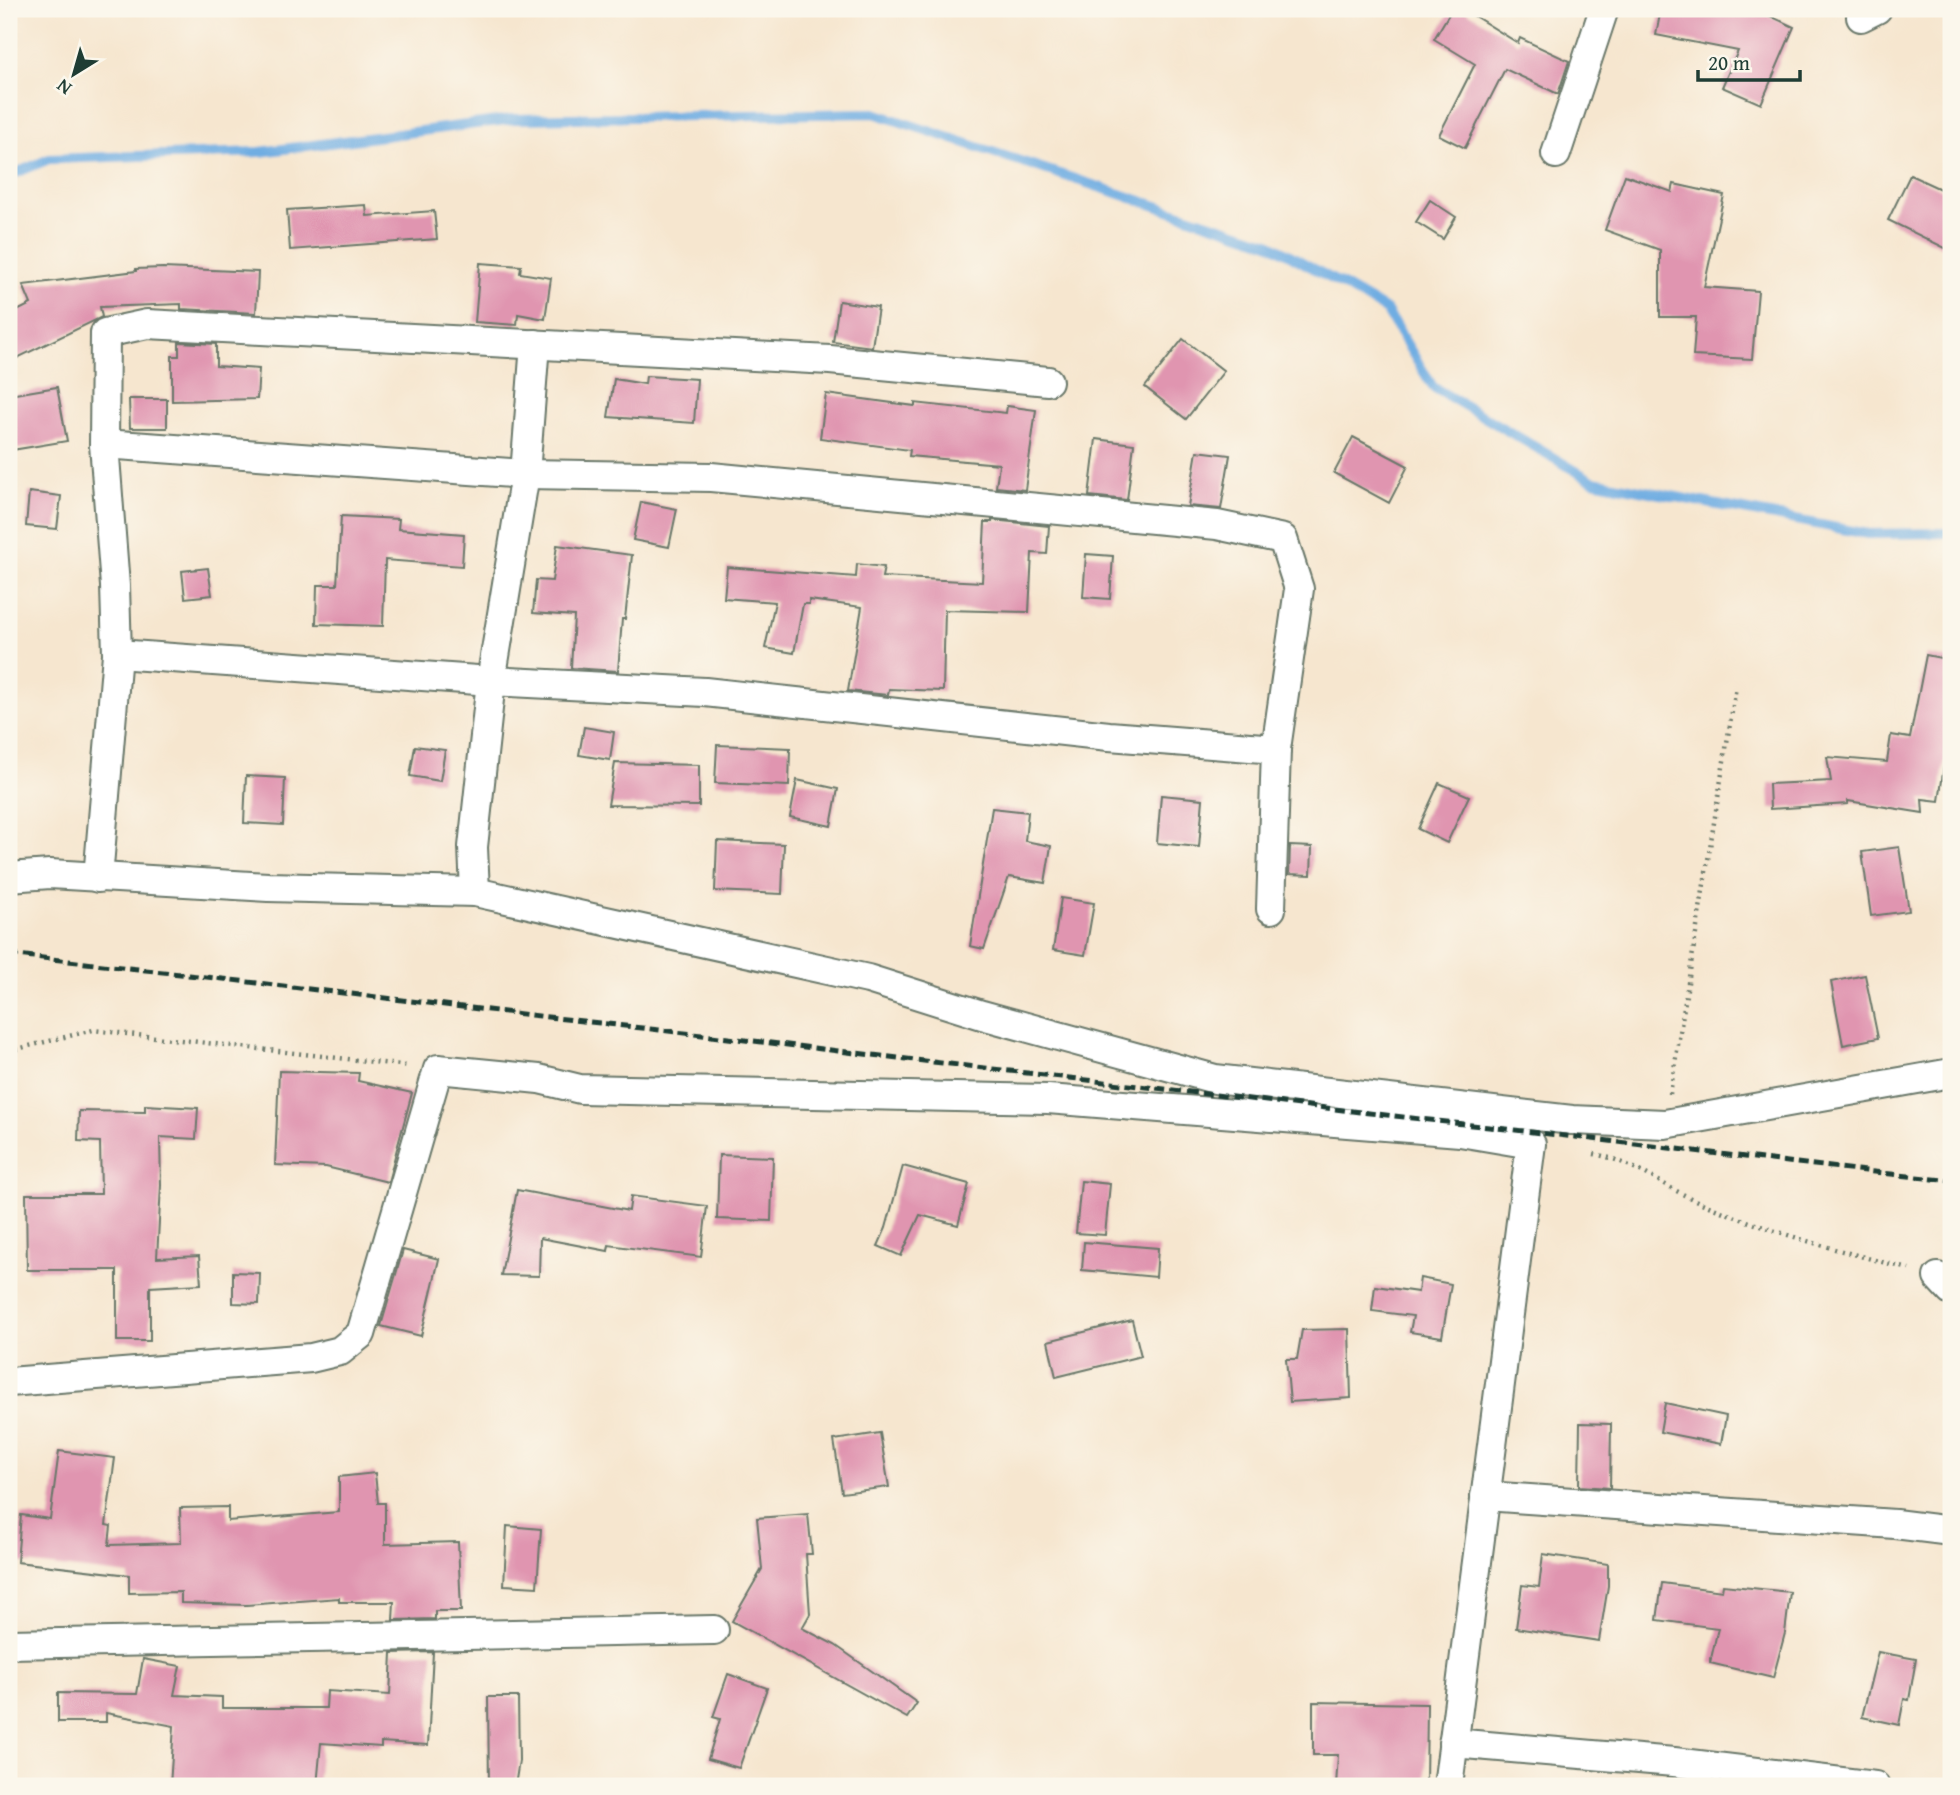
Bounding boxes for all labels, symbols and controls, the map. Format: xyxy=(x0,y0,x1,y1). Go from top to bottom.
north arrow xyxy=(38,38,108,108)
scale bar xyxy=(1698,38,1799,82)
text: 20 m xyxy=(1708,47,1750,78)
text: N xyxy=(50,72,77,103)

